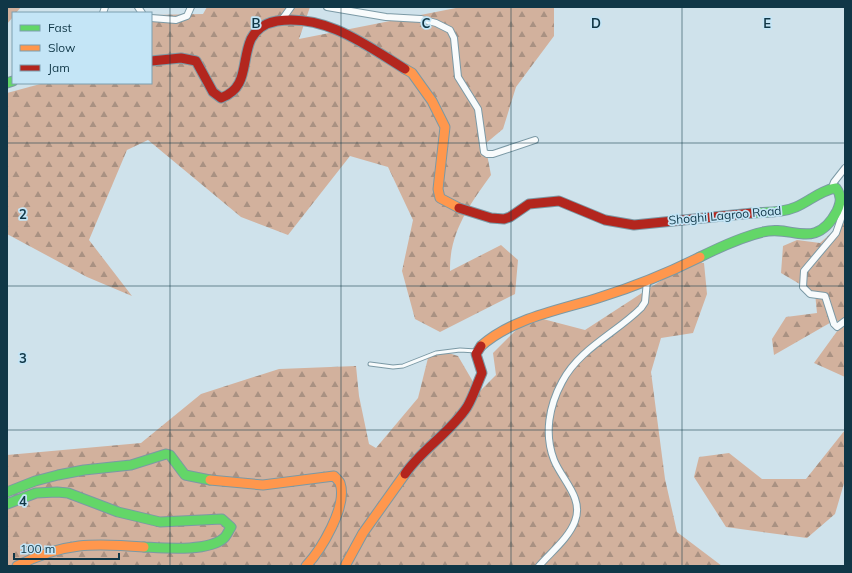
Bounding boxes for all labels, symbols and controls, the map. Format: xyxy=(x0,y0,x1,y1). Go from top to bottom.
legend xyxy=(12,12,152,84)
text: B xyxy=(252,15,261,31)
text: C xyxy=(422,15,431,31)
text: D xyxy=(591,15,601,31)
text: E xyxy=(763,15,771,31)
text: Fast xyxy=(48,20,72,35)
text: Slow xyxy=(48,40,76,55)
text: Jam xyxy=(48,60,70,75)
street label: Shoghi Lagroo Road xyxy=(668,203,782,227)
text: 2 xyxy=(19,206,27,222)
text: 3 xyxy=(19,350,27,366)
text: 4 xyxy=(19,493,27,509)
scale bar xyxy=(14,535,119,561)
text: 100 m xyxy=(20,541,55,556)

